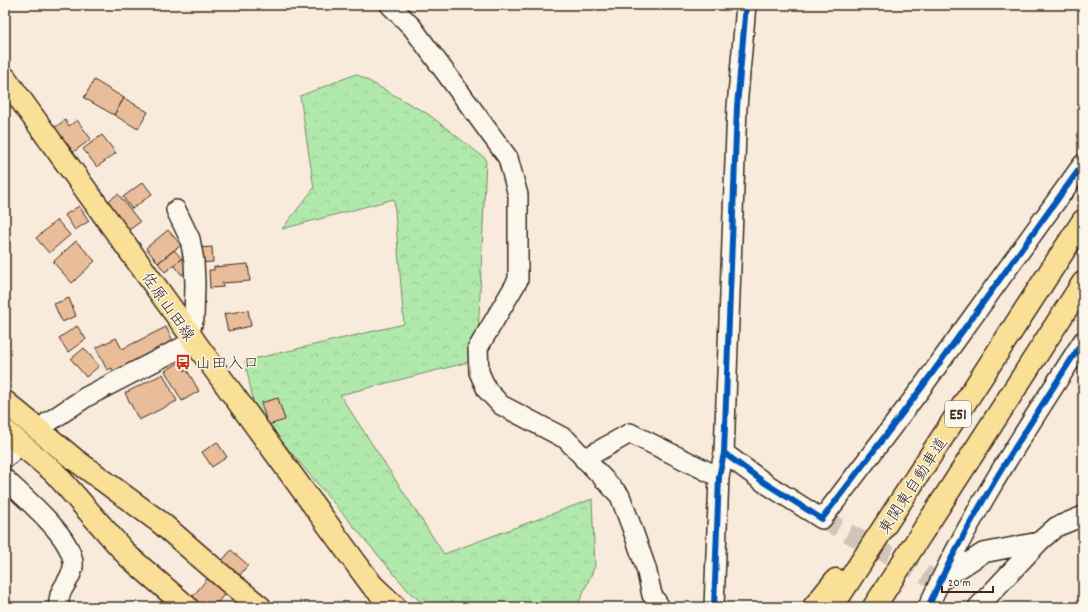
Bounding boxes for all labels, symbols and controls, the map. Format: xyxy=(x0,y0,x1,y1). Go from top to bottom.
street label: 佐原山田線 xyxy=(135,268,199,347)
bus stop icon: 山田入口 xyxy=(174,353,192,371)
place label: 山田入口 xyxy=(195,353,259,376)
road number: E51 xyxy=(945,401,971,427)
street label: 東関東自動車道 xyxy=(874,433,954,540)
scale bar xyxy=(942,568,993,594)
text: 20 m xyxy=(948,575,971,592)

